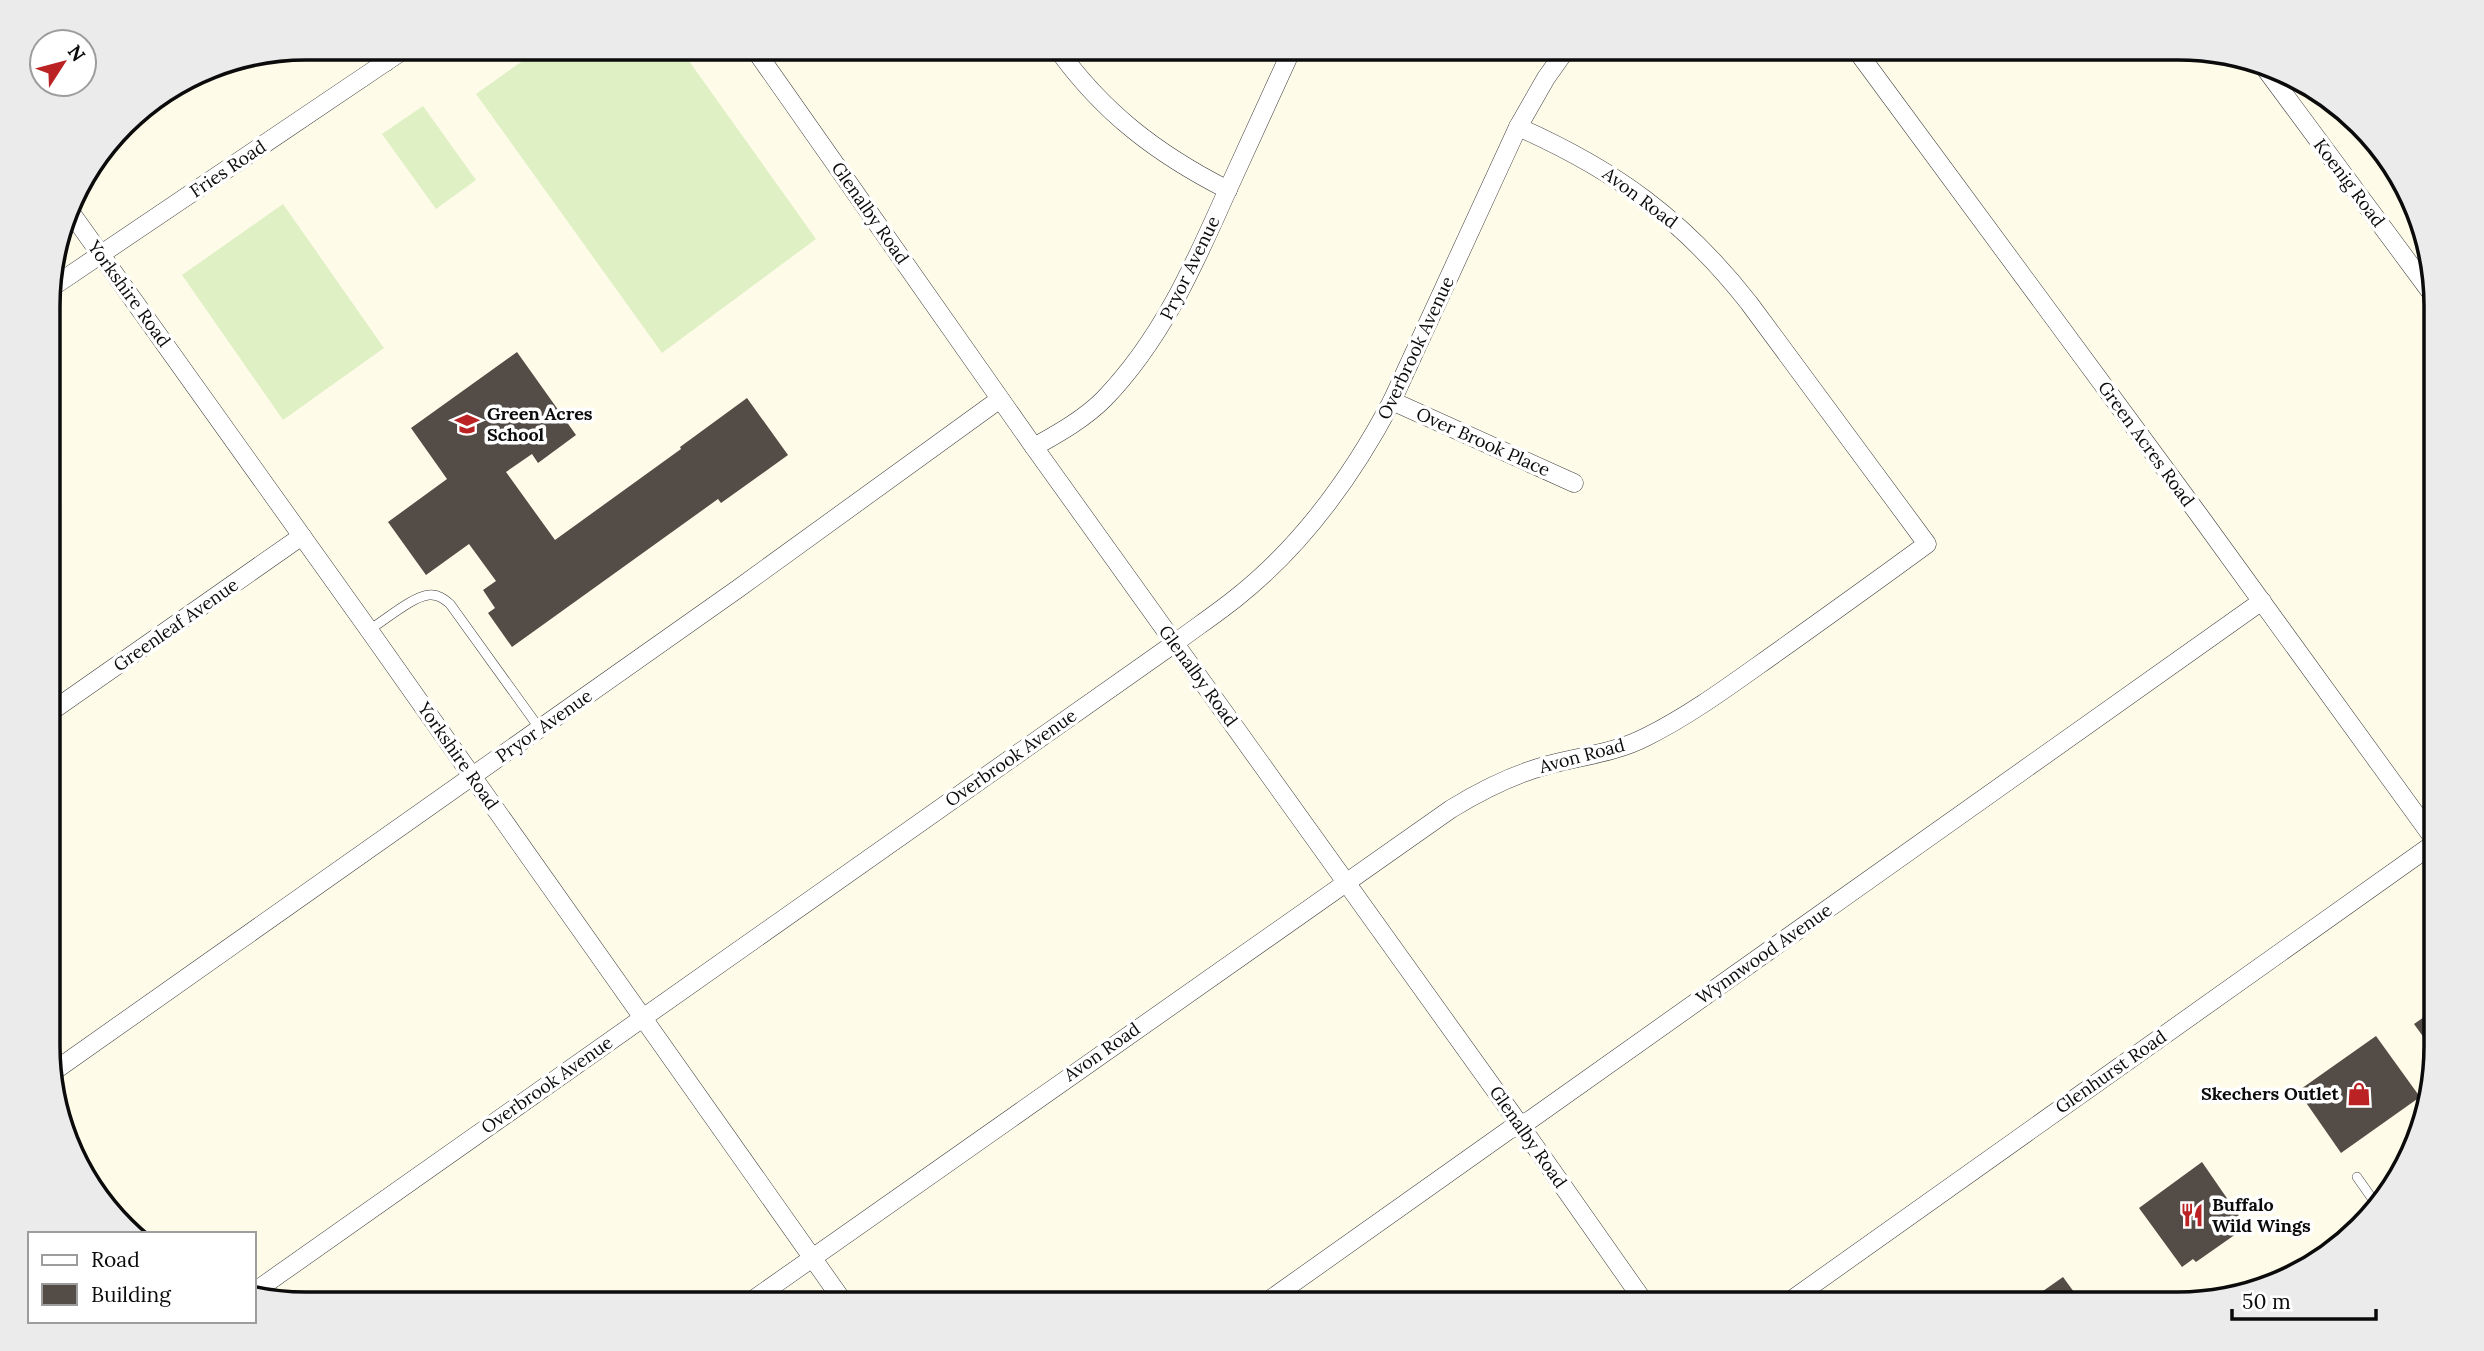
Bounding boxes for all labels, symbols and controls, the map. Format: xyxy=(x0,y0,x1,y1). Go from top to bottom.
north arrow xyxy=(28,28,98,98)
text: N xyxy=(63,40,91,66)
street label: Koenig Road xyxy=(2309,134,2390,232)
street label: Fries Road xyxy=(185,135,270,202)
street label: Glenalby Road xyxy=(827,157,914,269)
street label: Avon Road xyxy=(1597,161,1682,233)
street label: Pryor Avenue xyxy=(1155,212,1225,323)
street label: Yorkshire Road xyxy=(82,235,176,352)
street label: Overbrook Avenue xyxy=(1372,272,1459,423)
street label: Green Acres Road xyxy=(2093,376,2200,511)
place label: Green Acres School xyxy=(487,402,593,446)
street label: Over Brook Place xyxy=(1413,402,1554,481)
school or university icon: Green Acres School xyxy=(453,410,481,438)
street label: Greenleaf Avenue xyxy=(109,573,243,676)
street label: Glenalby Road xyxy=(1154,620,1243,731)
street label: Pryor Avenue xyxy=(491,684,597,767)
street label: Yorkshire Road xyxy=(412,697,504,814)
street label: Overbrook Avenue xyxy=(940,703,1081,812)
street label: Avon Road xyxy=(1535,733,1628,778)
street label: Wynnwood Avenue xyxy=(1691,898,1836,1009)
street label: Avon Road xyxy=(1058,1017,1144,1087)
street label: Glenhurst Road xyxy=(2051,1025,2171,1118)
street label: Overbrook Avenue xyxy=(476,1030,617,1139)
shop icon: Skechers Outlet xyxy=(2345,1080,2373,1108)
street label: Glenalby Road xyxy=(1485,1081,1572,1193)
place label: Skechers Outlet xyxy=(2201,1082,2340,1105)
place label: Buffalo Wild Wings xyxy=(2212,1193,2311,1237)
restaurant icon: Buffalo Wild Wings xyxy=(2178,1201,2206,1229)
legend xyxy=(28,1232,256,1323)
text: Road xyxy=(91,1246,140,1273)
scale bar xyxy=(2232,1278,2376,1322)
text: Building xyxy=(91,1281,171,1308)
text: 50 m xyxy=(2242,1288,2291,1315)

